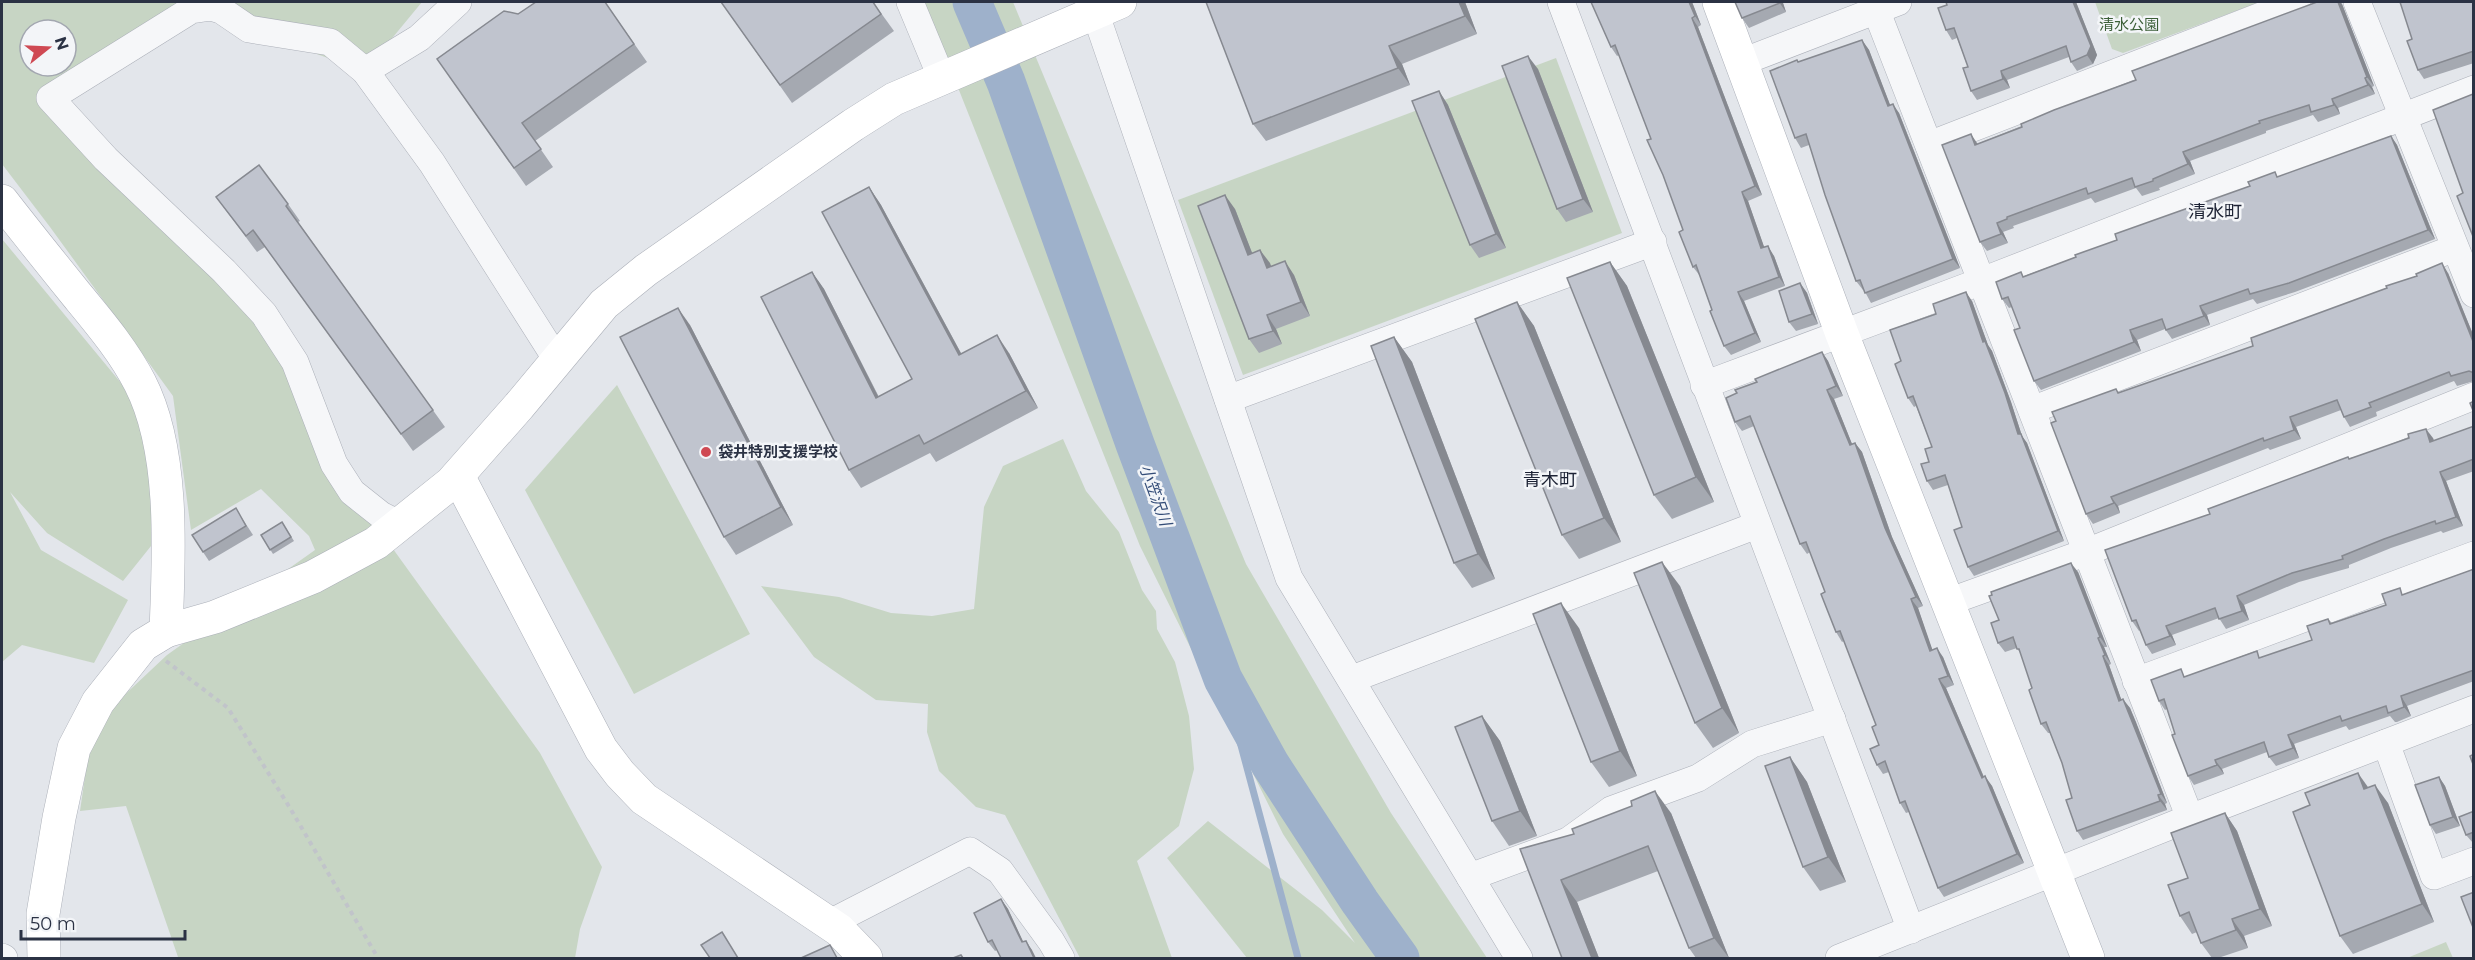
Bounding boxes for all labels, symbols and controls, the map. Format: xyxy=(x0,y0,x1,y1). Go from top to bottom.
park label: 清水公園 xyxy=(2099,15,2159,34)
north arrow xyxy=(18,18,78,78)
text: N xyxy=(51,34,73,53)
district label: 清水町 xyxy=(2188,201,2242,223)
place label: 袋井特別支援学校 xyxy=(718,442,838,461)
marker: 袋井特別支援学校 xyxy=(699,445,713,459)
water label: 小笠沢川 xyxy=(1136,462,1176,530)
district label: 青木町 xyxy=(1523,469,1577,491)
scale bar xyxy=(21,903,184,941)
text: 50 m xyxy=(30,913,76,935)

